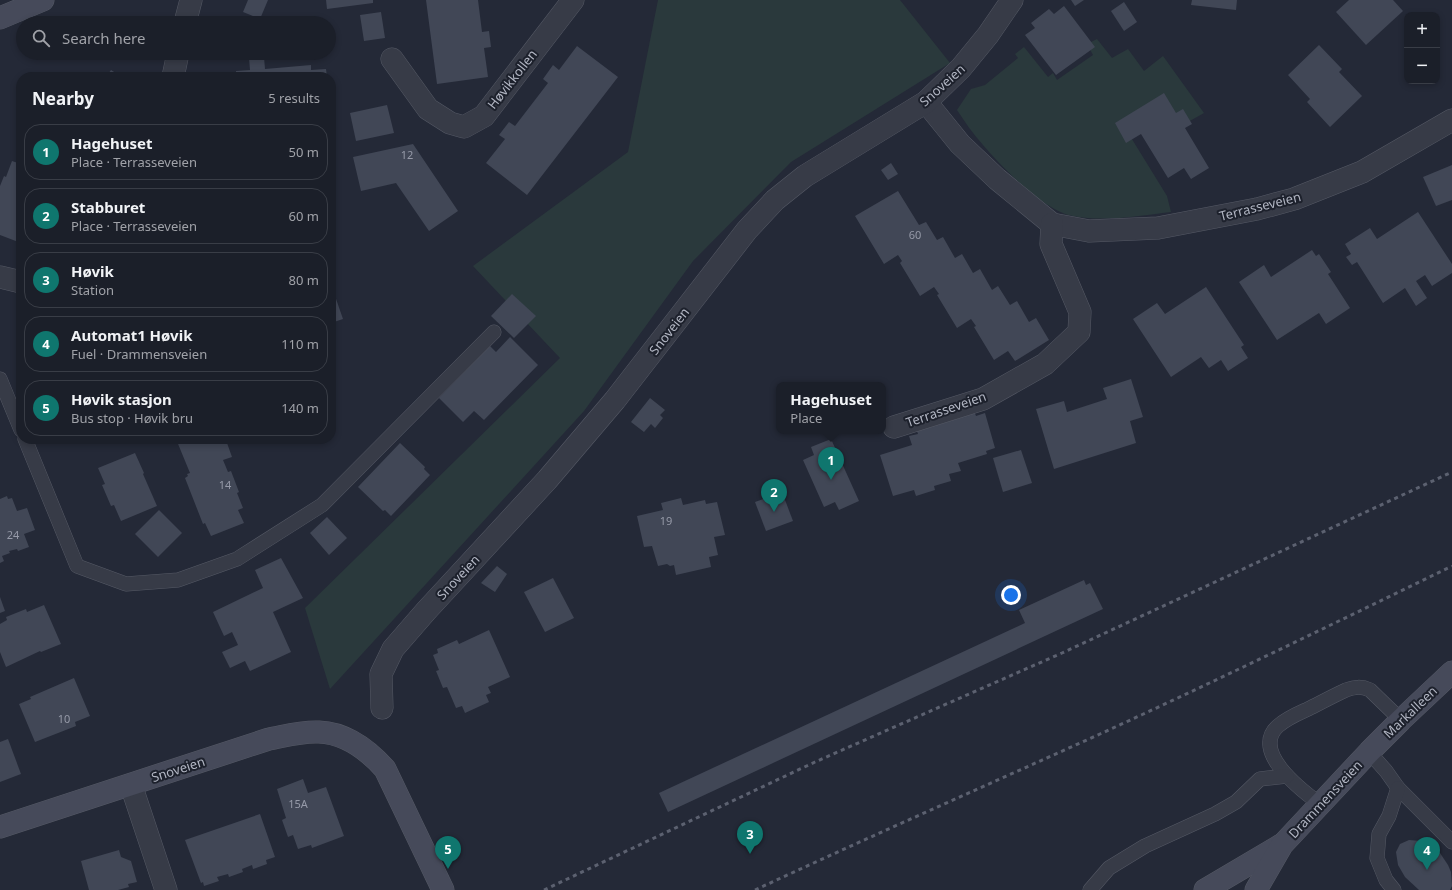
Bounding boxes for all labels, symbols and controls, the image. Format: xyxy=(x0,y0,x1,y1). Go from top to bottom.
map controls xyxy=(1404,12,1440,84)
button: + xyxy=(1404,12,1440,48)
search box xyxy=(16,16,336,60)
icon: search xyxy=(30,27,52,49)
text: Search here xyxy=(62,28,145,48)
street label: Høvikkollen xyxy=(483,45,541,113)
button: − xyxy=(1404,48,1440,84)
street label: Snoveien xyxy=(915,60,969,110)
text: Nearby xyxy=(32,87,94,110)
text: 5 results xyxy=(268,89,320,107)
text: Hagehuset xyxy=(71,133,152,153)
text: 1 xyxy=(42,143,50,161)
text: 50 m xyxy=(289,143,319,161)
house number: 12 xyxy=(401,147,413,162)
text: Place · Terrasseveien xyxy=(71,153,197,171)
street label: Terrasseveien xyxy=(1217,187,1303,225)
text: Stabburet xyxy=(71,197,145,217)
text: 2 xyxy=(42,207,50,225)
text: 60 m xyxy=(289,207,319,225)
text: Place · Terrasseveien xyxy=(71,217,197,235)
house number: 60 xyxy=(909,227,921,242)
text: Høvik xyxy=(71,261,114,281)
text: 3 xyxy=(42,271,50,289)
text: 80 m xyxy=(289,271,319,289)
text: Station xyxy=(71,281,114,299)
street label: Snoveien xyxy=(645,304,693,358)
text: Automat1 Høvik xyxy=(71,325,192,345)
text: 4 xyxy=(42,335,50,353)
text: 110 m xyxy=(281,335,319,353)
text: Fuel · Drammensveien xyxy=(71,345,207,363)
popup xyxy=(776,382,886,434)
street label: Terrasseveien xyxy=(904,387,988,431)
text: Høvik stasjon xyxy=(71,389,172,409)
text: Hagehuset xyxy=(790,389,872,409)
text: 5 xyxy=(42,399,50,417)
text: 140 m xyxy=(281,399,319,417)
text: Bus stop · Høvik bru xyxy=(71,409,193,427)
text: Place xyxy=(790,409,822,427)
pin: 1 xyxy=(818,447,844,480)
house number: 14 xyxy=(219,477,232,492)
pin: 2 xyxy=(761,479,787,512)
house number: 19 xyxy=(660,513,672,528)
house number: 24 xyxy=(7,527,20,542)
street label: Snoveien xyxy=(433,551,483,603)
your location xyxy=(1001,585,1021,605)
street label: Markalleen xyxy=(1379,682,1441,742)
house number: 10 xyxy=(58,711,70,726)
street label: Snoveien xyxy=(149,752,207,786)
street label: Drammensveien xyxy=(1284,756,1366,842)
house number: 15A xyxy=(288,796,309,811)
pin: 3 xyxy=(737,821,763,854)
pin: 5 xyxy=(435,836,461,869)
pin: 4 xyxy=(1414,837,1440,870)

